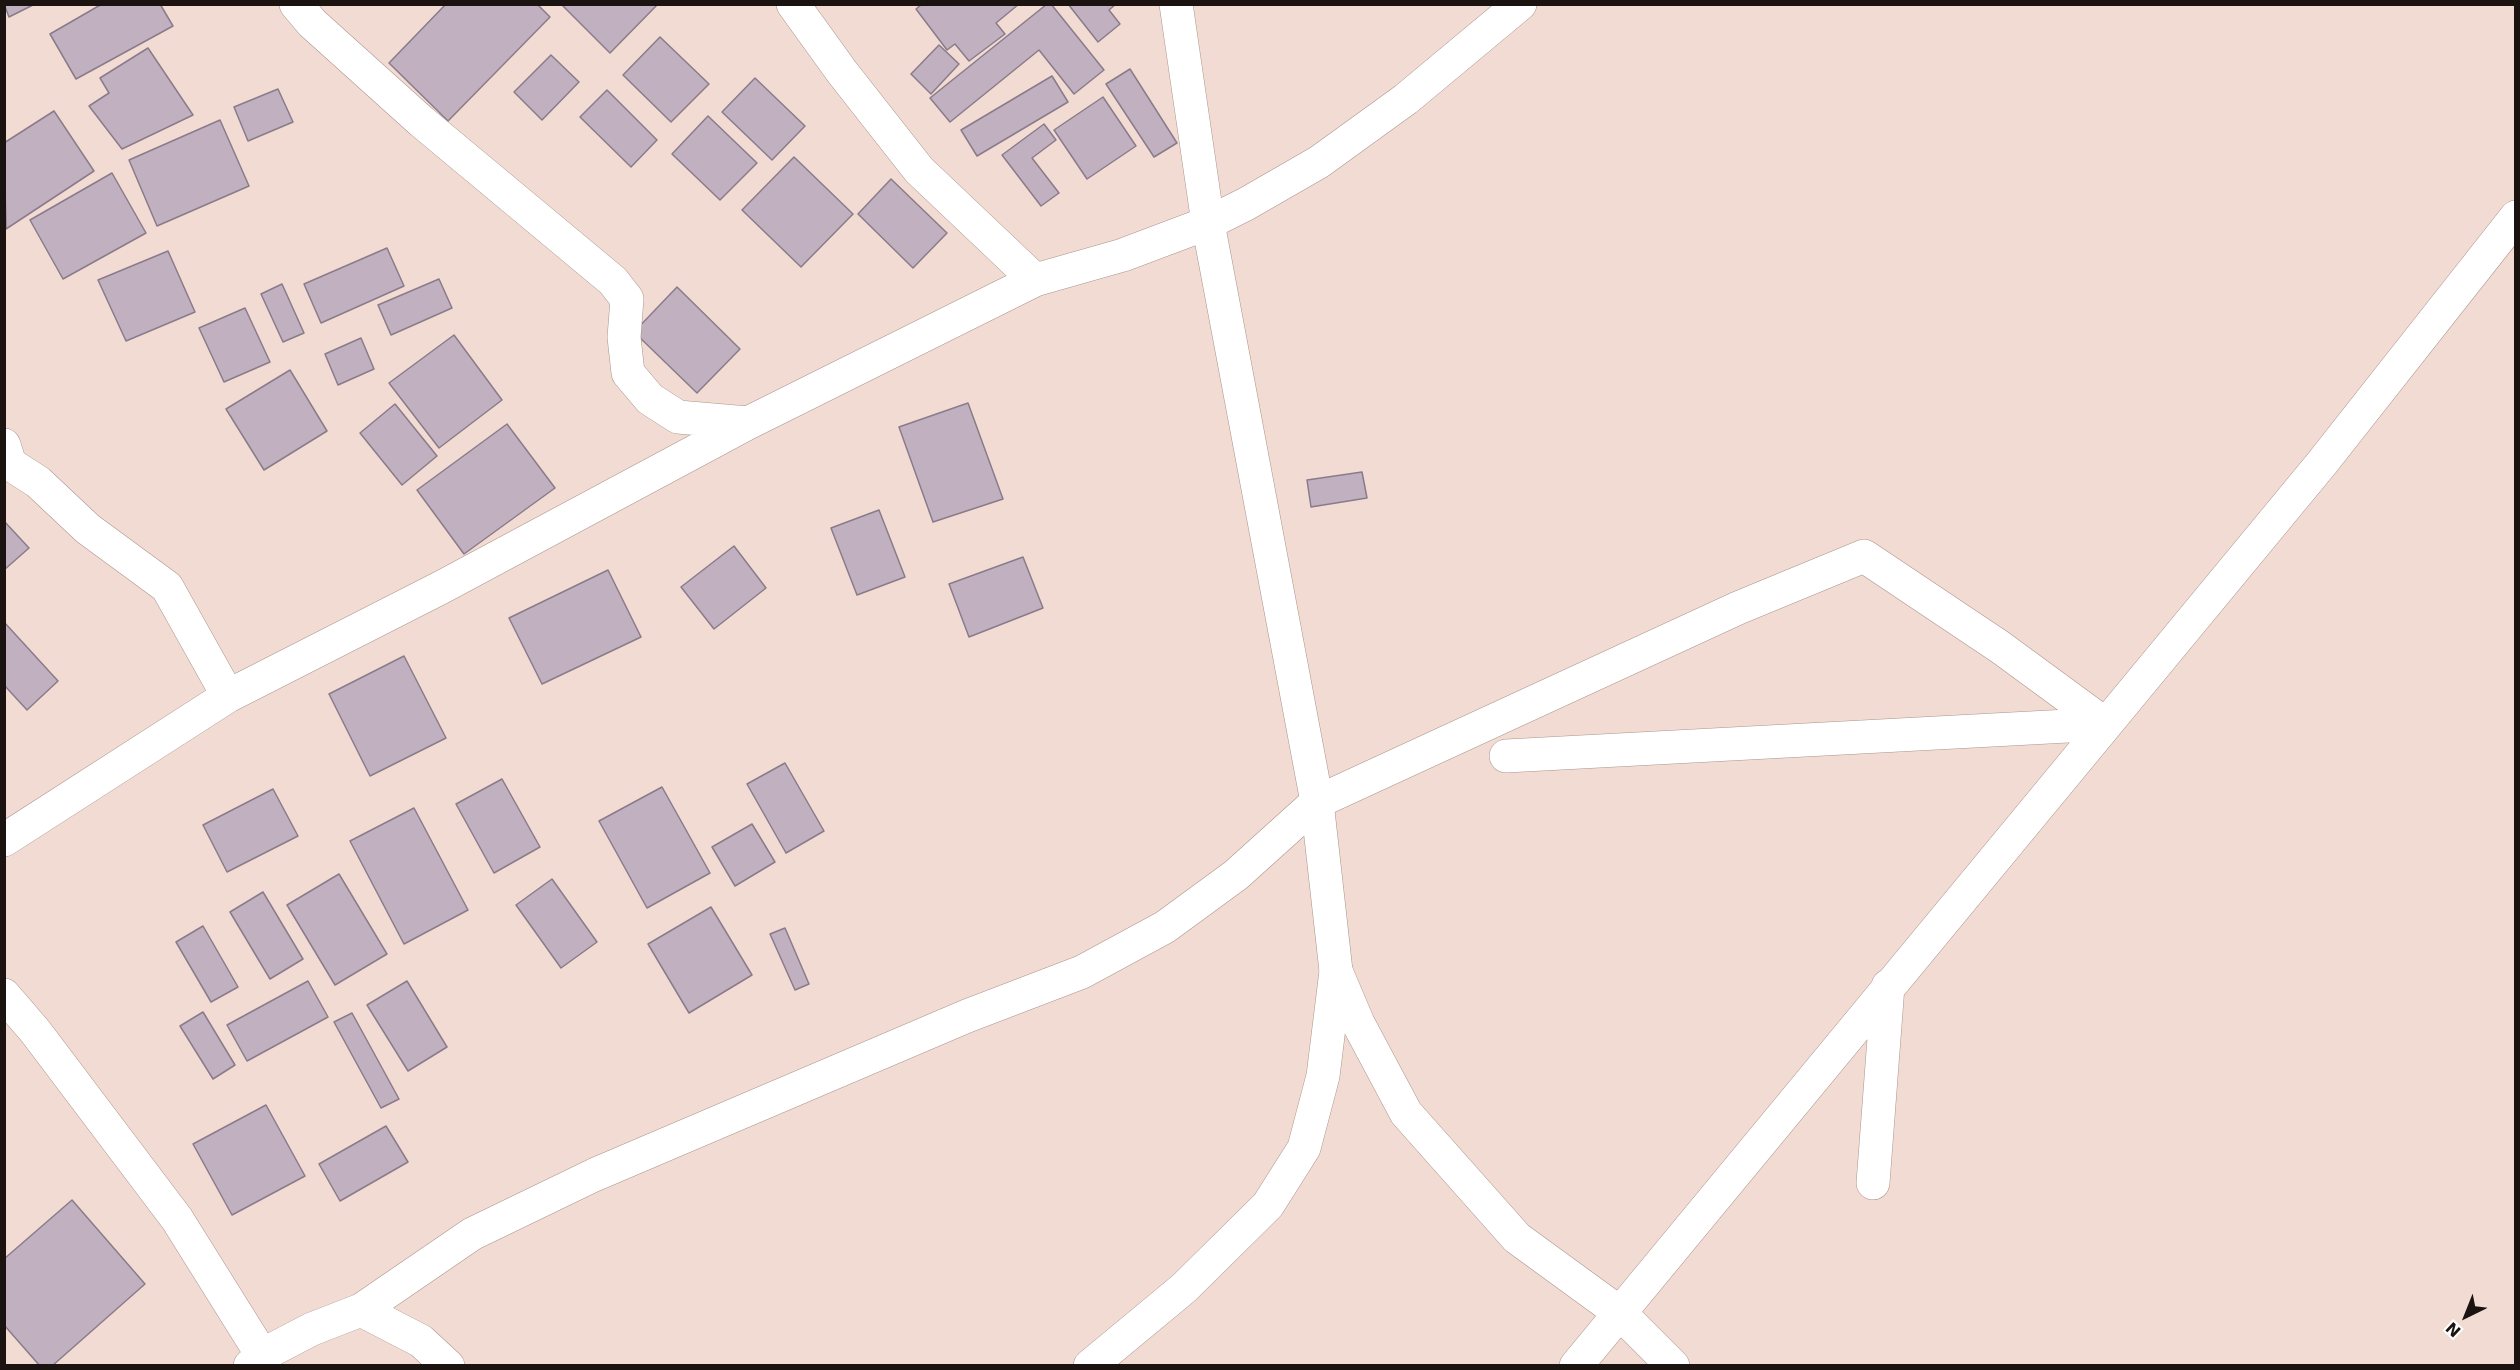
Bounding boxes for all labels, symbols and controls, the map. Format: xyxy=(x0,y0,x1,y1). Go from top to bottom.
north arrow xyxy=(2436,1286,2496,1346)
text: N xyxy=(2442,1318,2465,1341)

